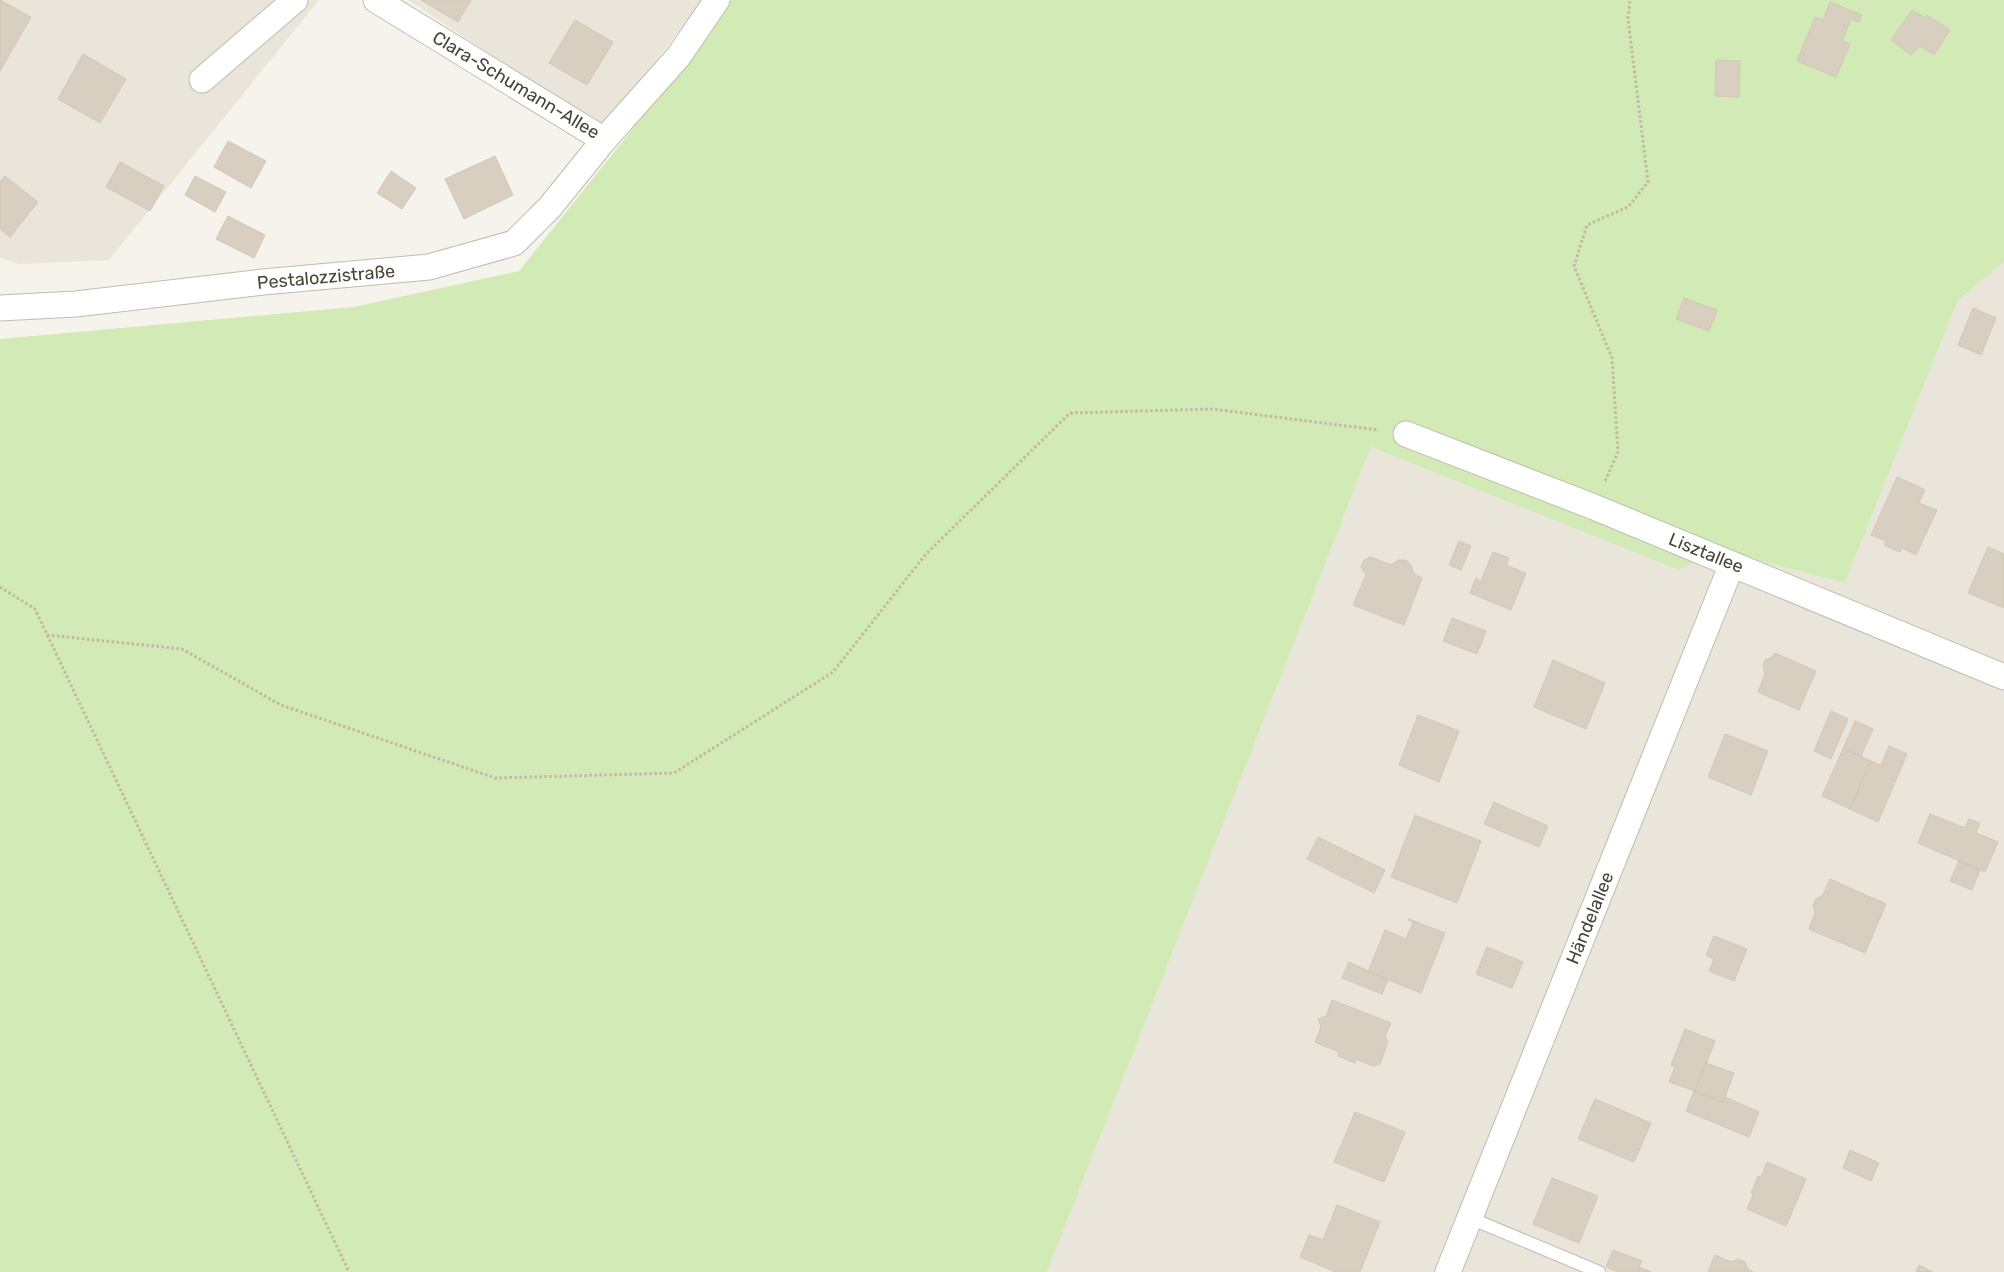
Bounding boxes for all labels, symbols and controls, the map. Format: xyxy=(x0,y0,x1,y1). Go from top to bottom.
street label: Clara-Schumann-Allee xyxy=(428,26,604,144)
street label: Pestalozzistraße xyxy=(256,260,396,294)
street label: Lisztallee xyxy=(1665,528,1747,578)
street label: Händelallee xyxy=(1561,869,1619,967)

